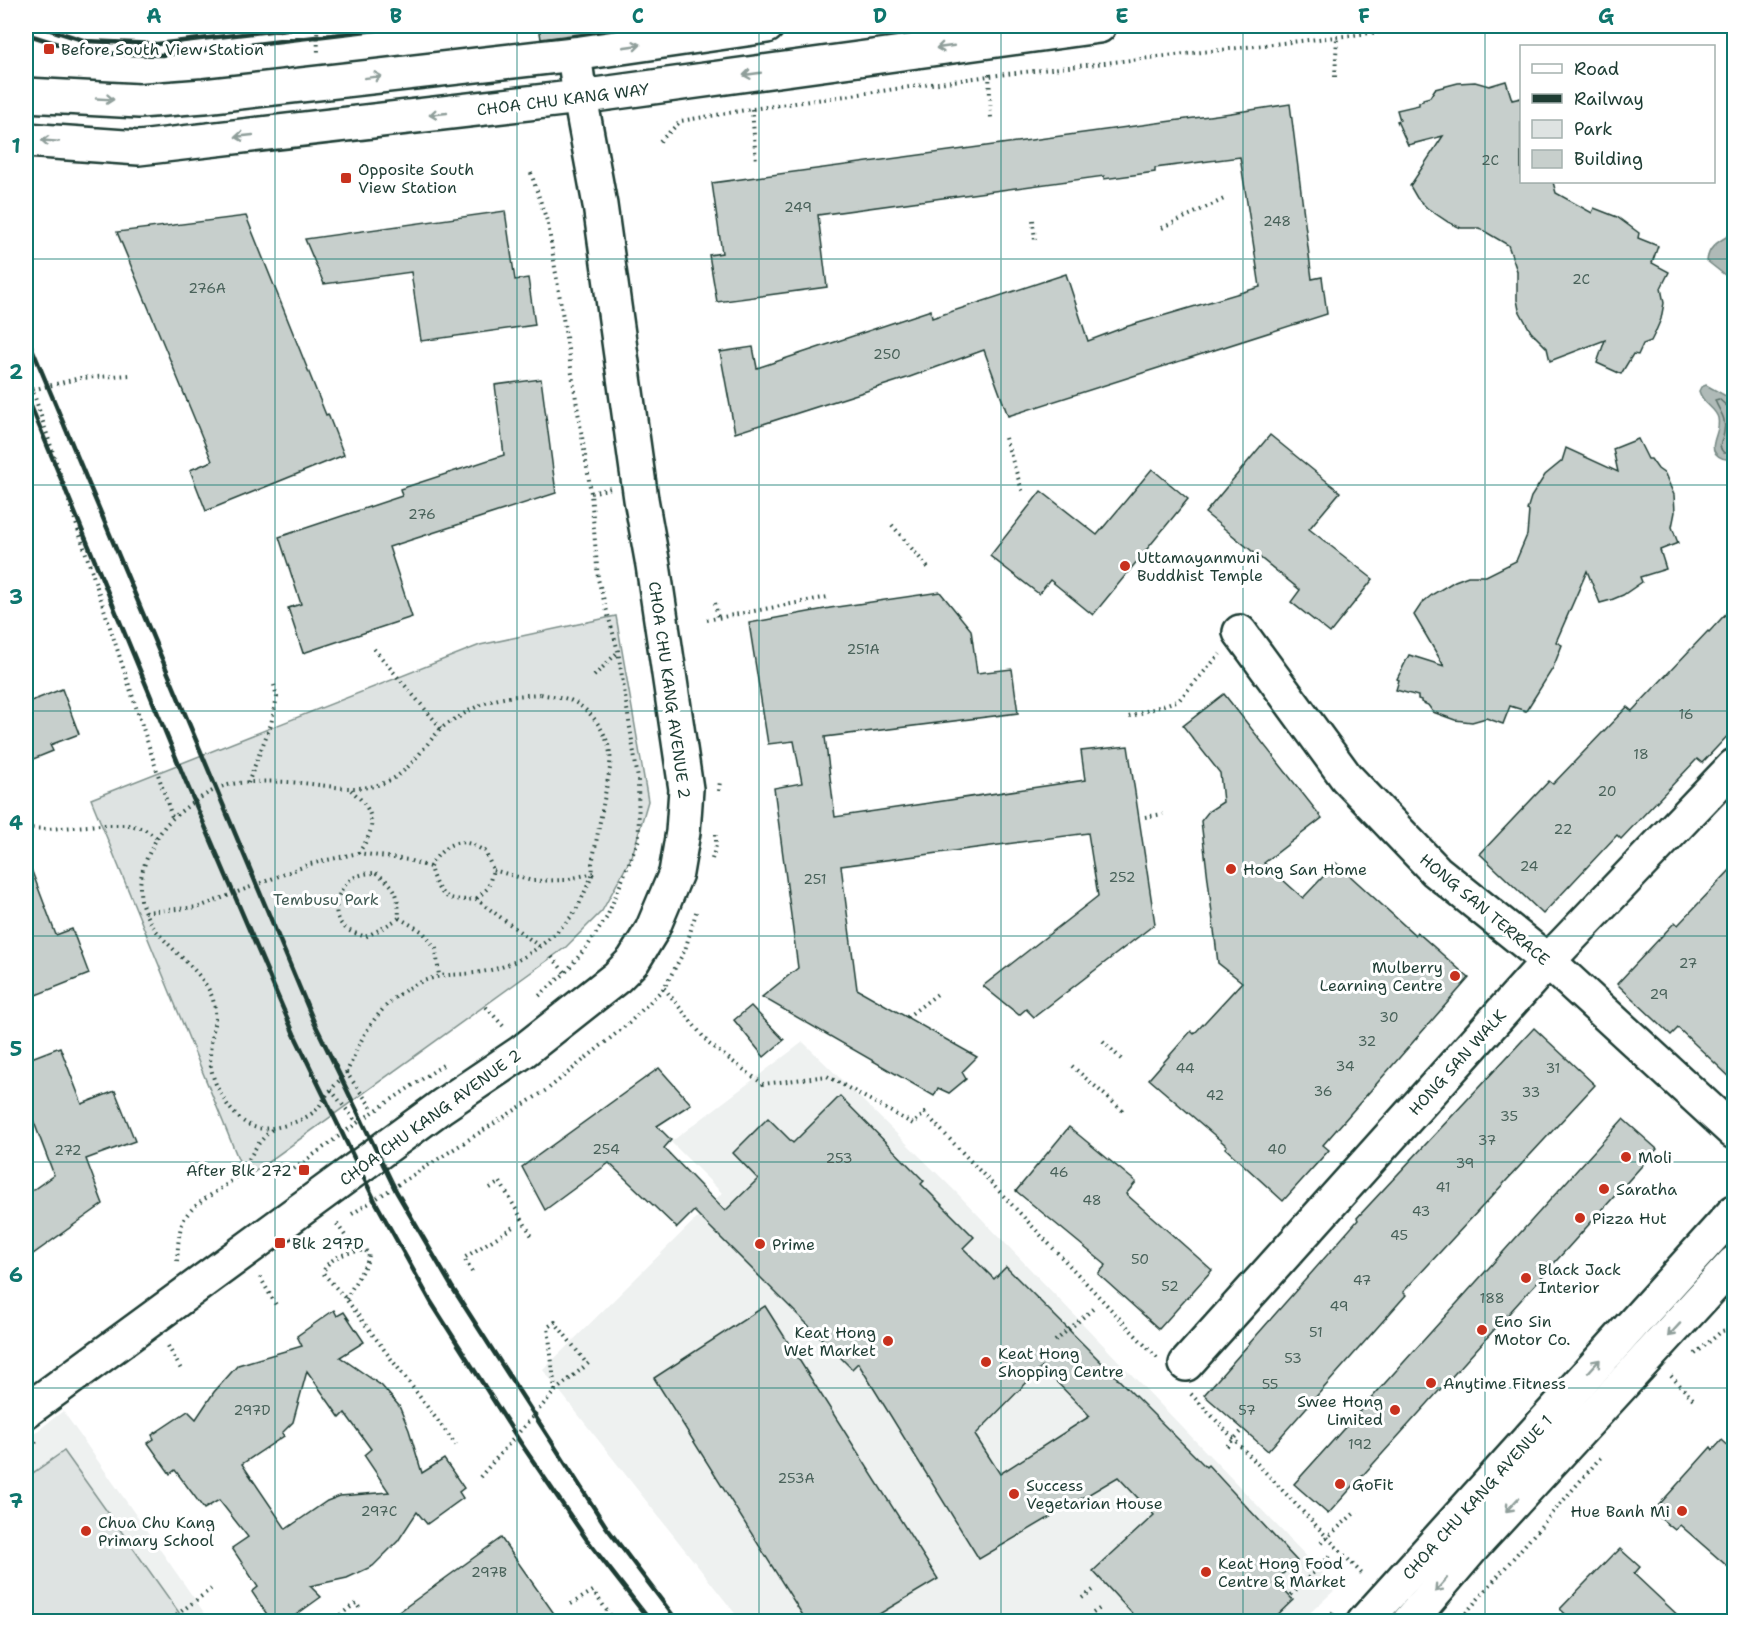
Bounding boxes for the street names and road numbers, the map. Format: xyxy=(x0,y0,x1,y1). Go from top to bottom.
street label: CHOA CHU KANG WAY xyxy=(476,78,651,120)
street label: CHOA CHU KANG AVENUE 2 xyxy=(644,580,695,800)
street label: HONG SAN TERRACE xyxy=(1415,849,1554,970)
street label: HONG SAN WALK xyxy=(1404,1004,1511,1120)
street label: CHOA CHU KANG AVENUE 2 xyxy=(335,1044,525,1190)
street label: CHOA CHU KANG AVENUE 1 xyxy=(1398,1411,1557,1584)

